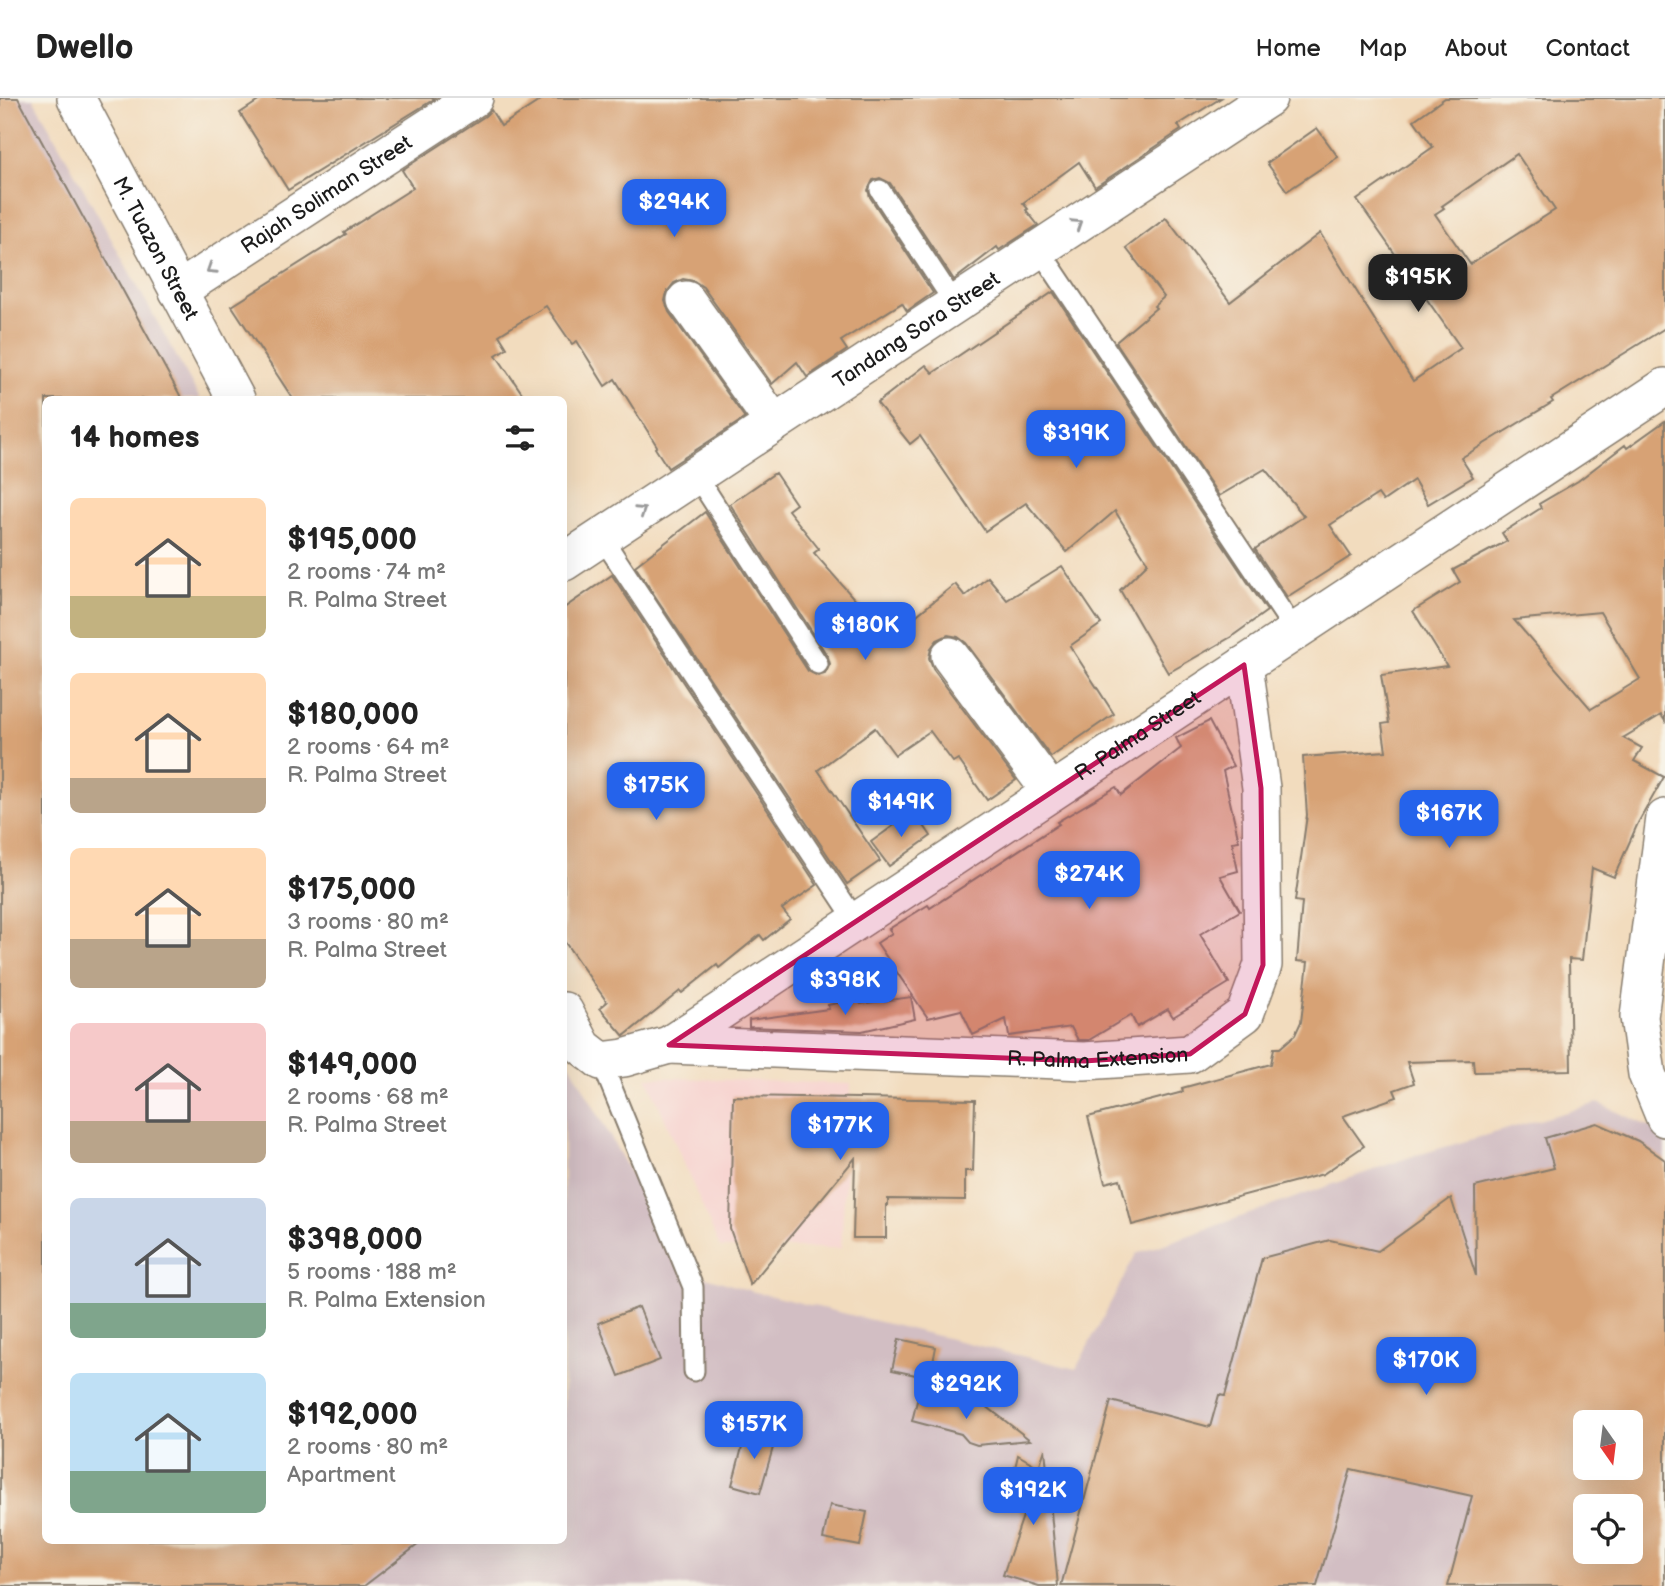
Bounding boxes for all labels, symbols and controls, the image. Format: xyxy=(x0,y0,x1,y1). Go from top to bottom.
text: Dwello xyxy=(35,28,134,68)
text: Home xyxy=(1256,34,1321,63)
text: Map xyxy=(1359,34,1407,63)
text: About xyxy=(1445,34,1507,63)
text: Contact xyxy=(1545,34,1630,63)
street label: Rajah Soliman Street xyxy=(236,129,417,259)
street label: M. Tuazon Street xyxy=(108,172,204,324)
pin: $294K xyxy=(625,180,723,239)
text: $294K xyxy=(638,188,710,216)
one-way arrow xyxy=(1069,219,1082,232)
pin: $195K xyxy=(1369,254,1467,314)
one-way arrow xyxy=(206,261,219,274)
text: $195K xyxy=(1384,263,1452,291)
street label: Tandang Sora Street xyxy=(828,266,1005,394)
pin: $319K xyxy=(1027,410,1125,470)
icon: filters xyxy=(501,419,539,457)
text: $319K xyxy=(1042,419,1110,447)
text: 14 homes xyxy=(70,420,199,456)
one-way arrow xyxy=(633,506,646,519)
text: $195,000 xyxy=(287,522,417,558)
icon: home xyxy=(126,526,210,610)
text: 2 rooms · 74 m² xyxy=(287,558,446,586)
text: R. Palma Street xyxy=(287,586,447,614)
pin: $180K xyxy=(816,602,914,662)
text: $180K xyxy=(831,611,899,639)
street label: R. Palma Street xyxy=(1070,685,1206,786)
text: $180,000 xyxy=(287,697,419,733)
icon: home xyxy=(126,701,210,785)
text: 2 rooms · 64 m² xyxy=(287,733,449,761)
text: R. Palma Street xyxy=(287,761,447,789)
pin: $175K xyxy=(607,762,705,822)
text: $175K xyxy=(623,771,689,799)
pin: $149K xyxy=(852,780,950,839)
text: $149K xyxy=(867,788,935,816)
pin: $167K xyxy=(1400,790,1498,850)
text: $167K xyxy=(1415,799,1483,827)
pin: $274K xyxy=(1040,852,1138,911)
text: $274K xyxy=(1054,860,1124,888)
text: $175,000 xyxy=(287,872,416,908)
icon: home xyxy=(126,876,210,960)
text: 3 rooms · 80 m² xyxy=(287,908,449,936)
text: R. Palma Street xyxy=(287,936,447,964)
pin: $398K xyxy=(796,958,894,1017)
text: $398K xyxy=(809,966,881,994)
street label: R. Palma Extension xyxy=(1006,1042,1189,1074)
text: $149,000 xyxy=(287,1047,417,1083)
icon: home xyxy=(126,1051,210,1135)
text: 2 rooms · 68 m² xyxy=(287,1083,449,1111)
pin: $177K xyxy=(791,1102,889,1162)
text: R. Palma Street xyxy=(287,1111,447,1139)
text: $177K xyxy=(807,1111,873,1139)
text: $398,000 xyxy=(287,1222,423,1258)
icon: home xyxy=(126,1226,210,1310)
text: 5 rooms · 188 m² xyxy=(287,1258,457,1286)
text: R. Palma Extension xyxy=(287,1286,486,1314)
pin: $170K xyxy=(1377,1338,1475,1397)
text: $170K xyxy=(1392,1346,1460,1374)
pin: $292K xyxy=(917,1362,1015,1421)
text: $292K xyxy=(930,1370,1002,1398)
text: $192,000 xyxy=(287,1397,418,1433)
icon: home xyxy=(126,1401,210,1485)
pin: $157K xyxy=(705,1402,803,1461)
text: $157K xyxy=(721,1410,787,1438)
north arrow xyxy=(1573,1410,1643,1480)
map controls xyxy=(1573,1410,1643,1564)
text: 2 rooms · 80 m² xyxy=(287,1433,448,1461)
text: Apartment xyxy=(287,1461,396,1489)
pin: $192K xyxy=(984,1468,1082,1527)
text: $192K xyxy=(999,1476,1067,1504)
button: locate xyxy=(1573,1494,1643,1564)

